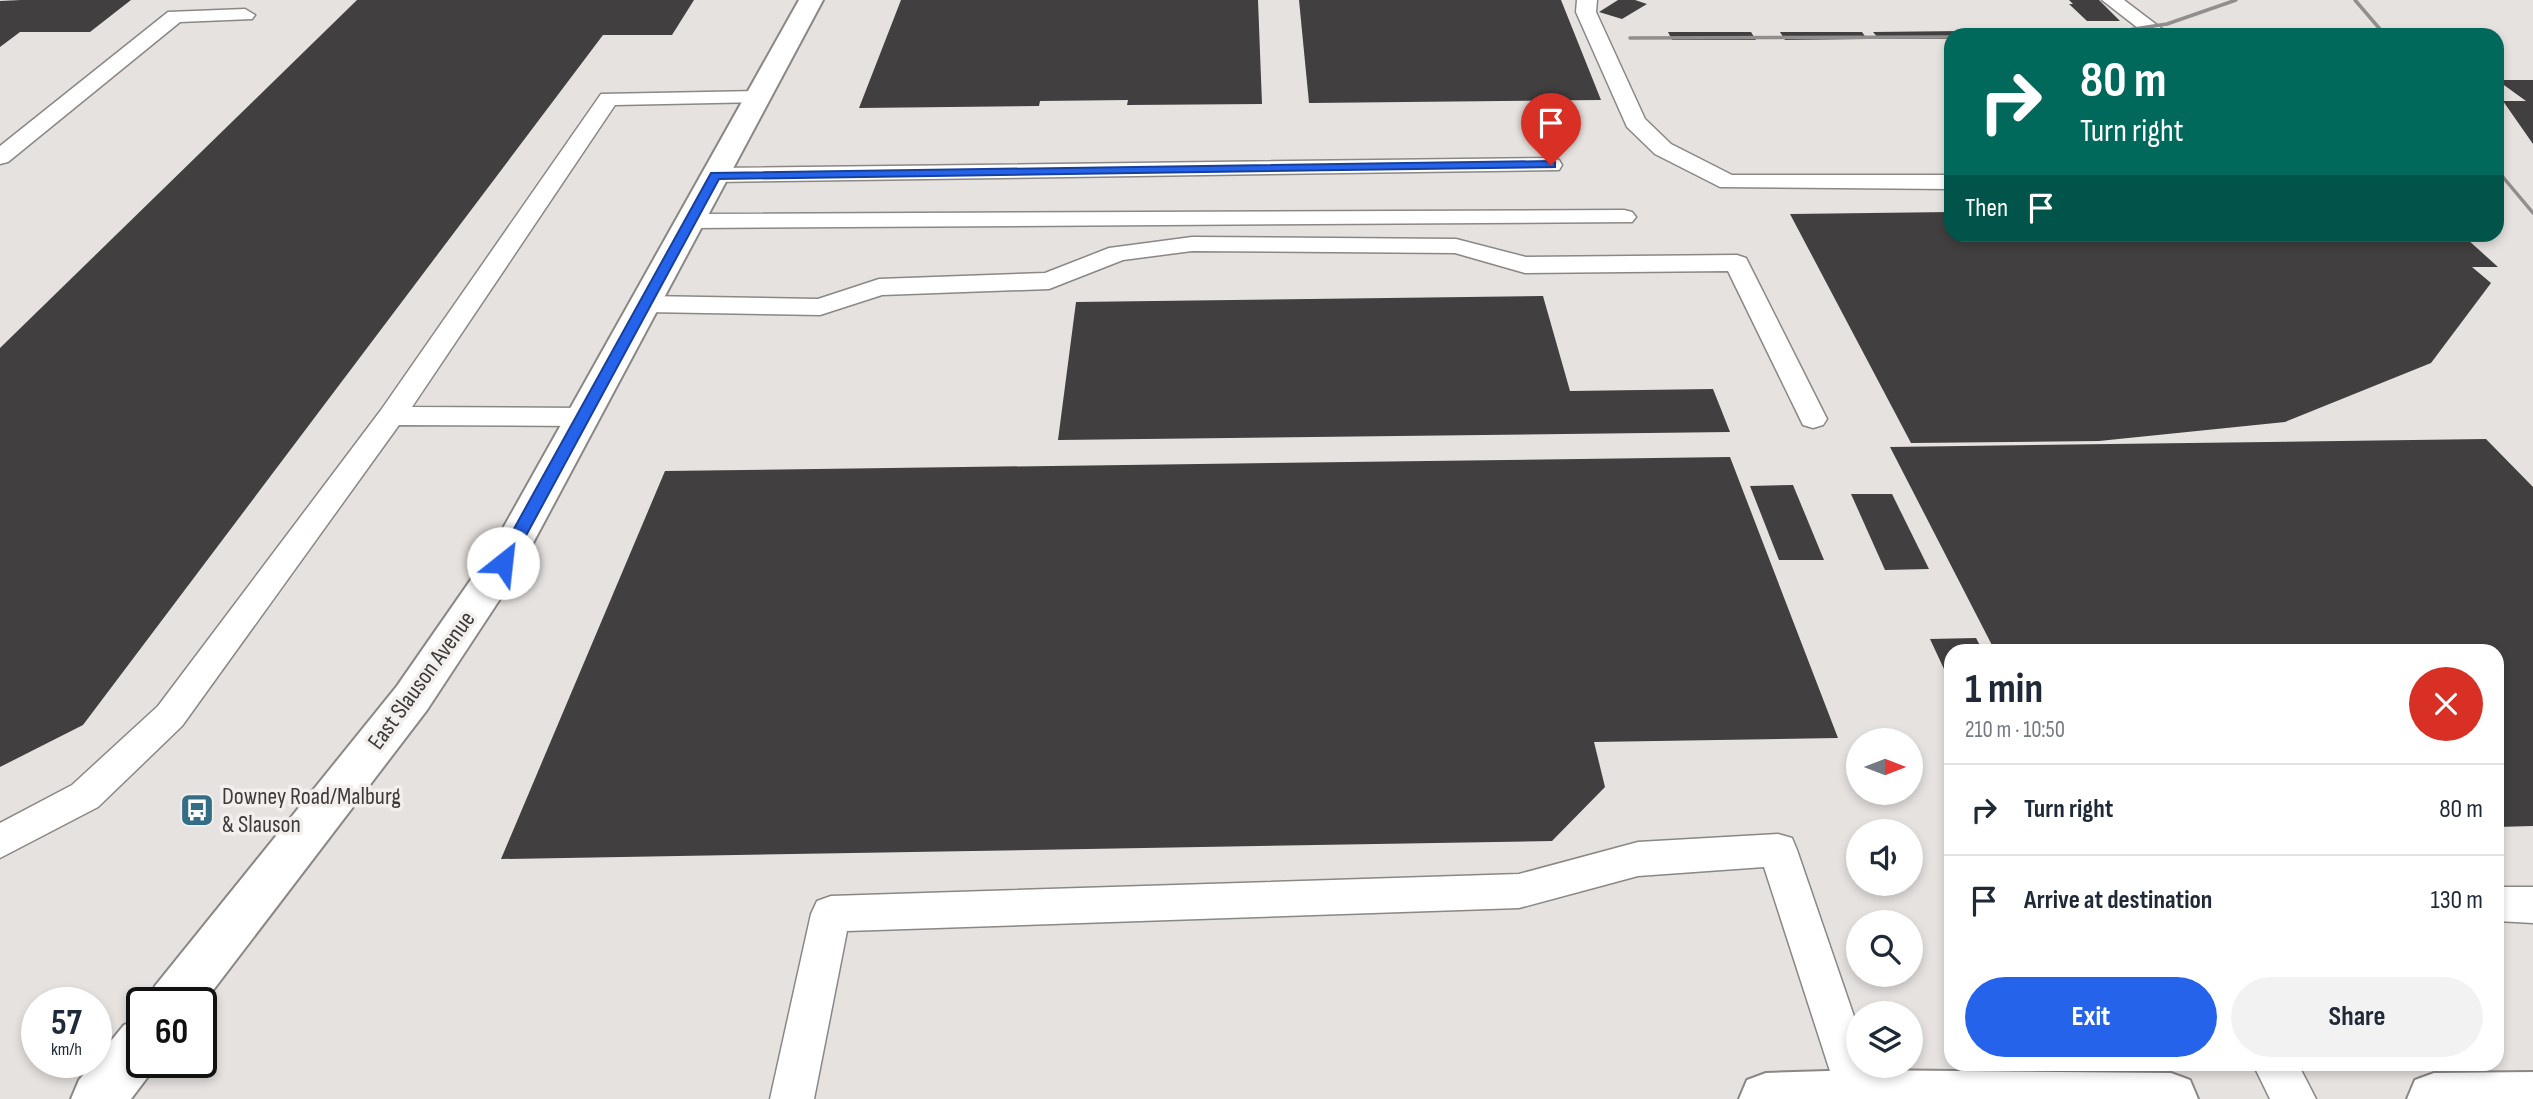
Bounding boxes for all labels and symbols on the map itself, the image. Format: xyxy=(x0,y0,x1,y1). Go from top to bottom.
pin xyxy=(1521,93,1581,165)
position arrow xyxy=(466,526,540,600)
street label: East Slauson Avenue xyxy=(362,605,481,755)
north arrow xyxy=(1846,728,1923,805)
place label: Downey Road/Malburg & Slauson xyxy=(222,782,401,839)
bus stop icon: Downey Road/Malburg & Slauson xyxy=(178,791,216,829)
speed limit sign: 60 xyxy=(126,987,217,1078)

